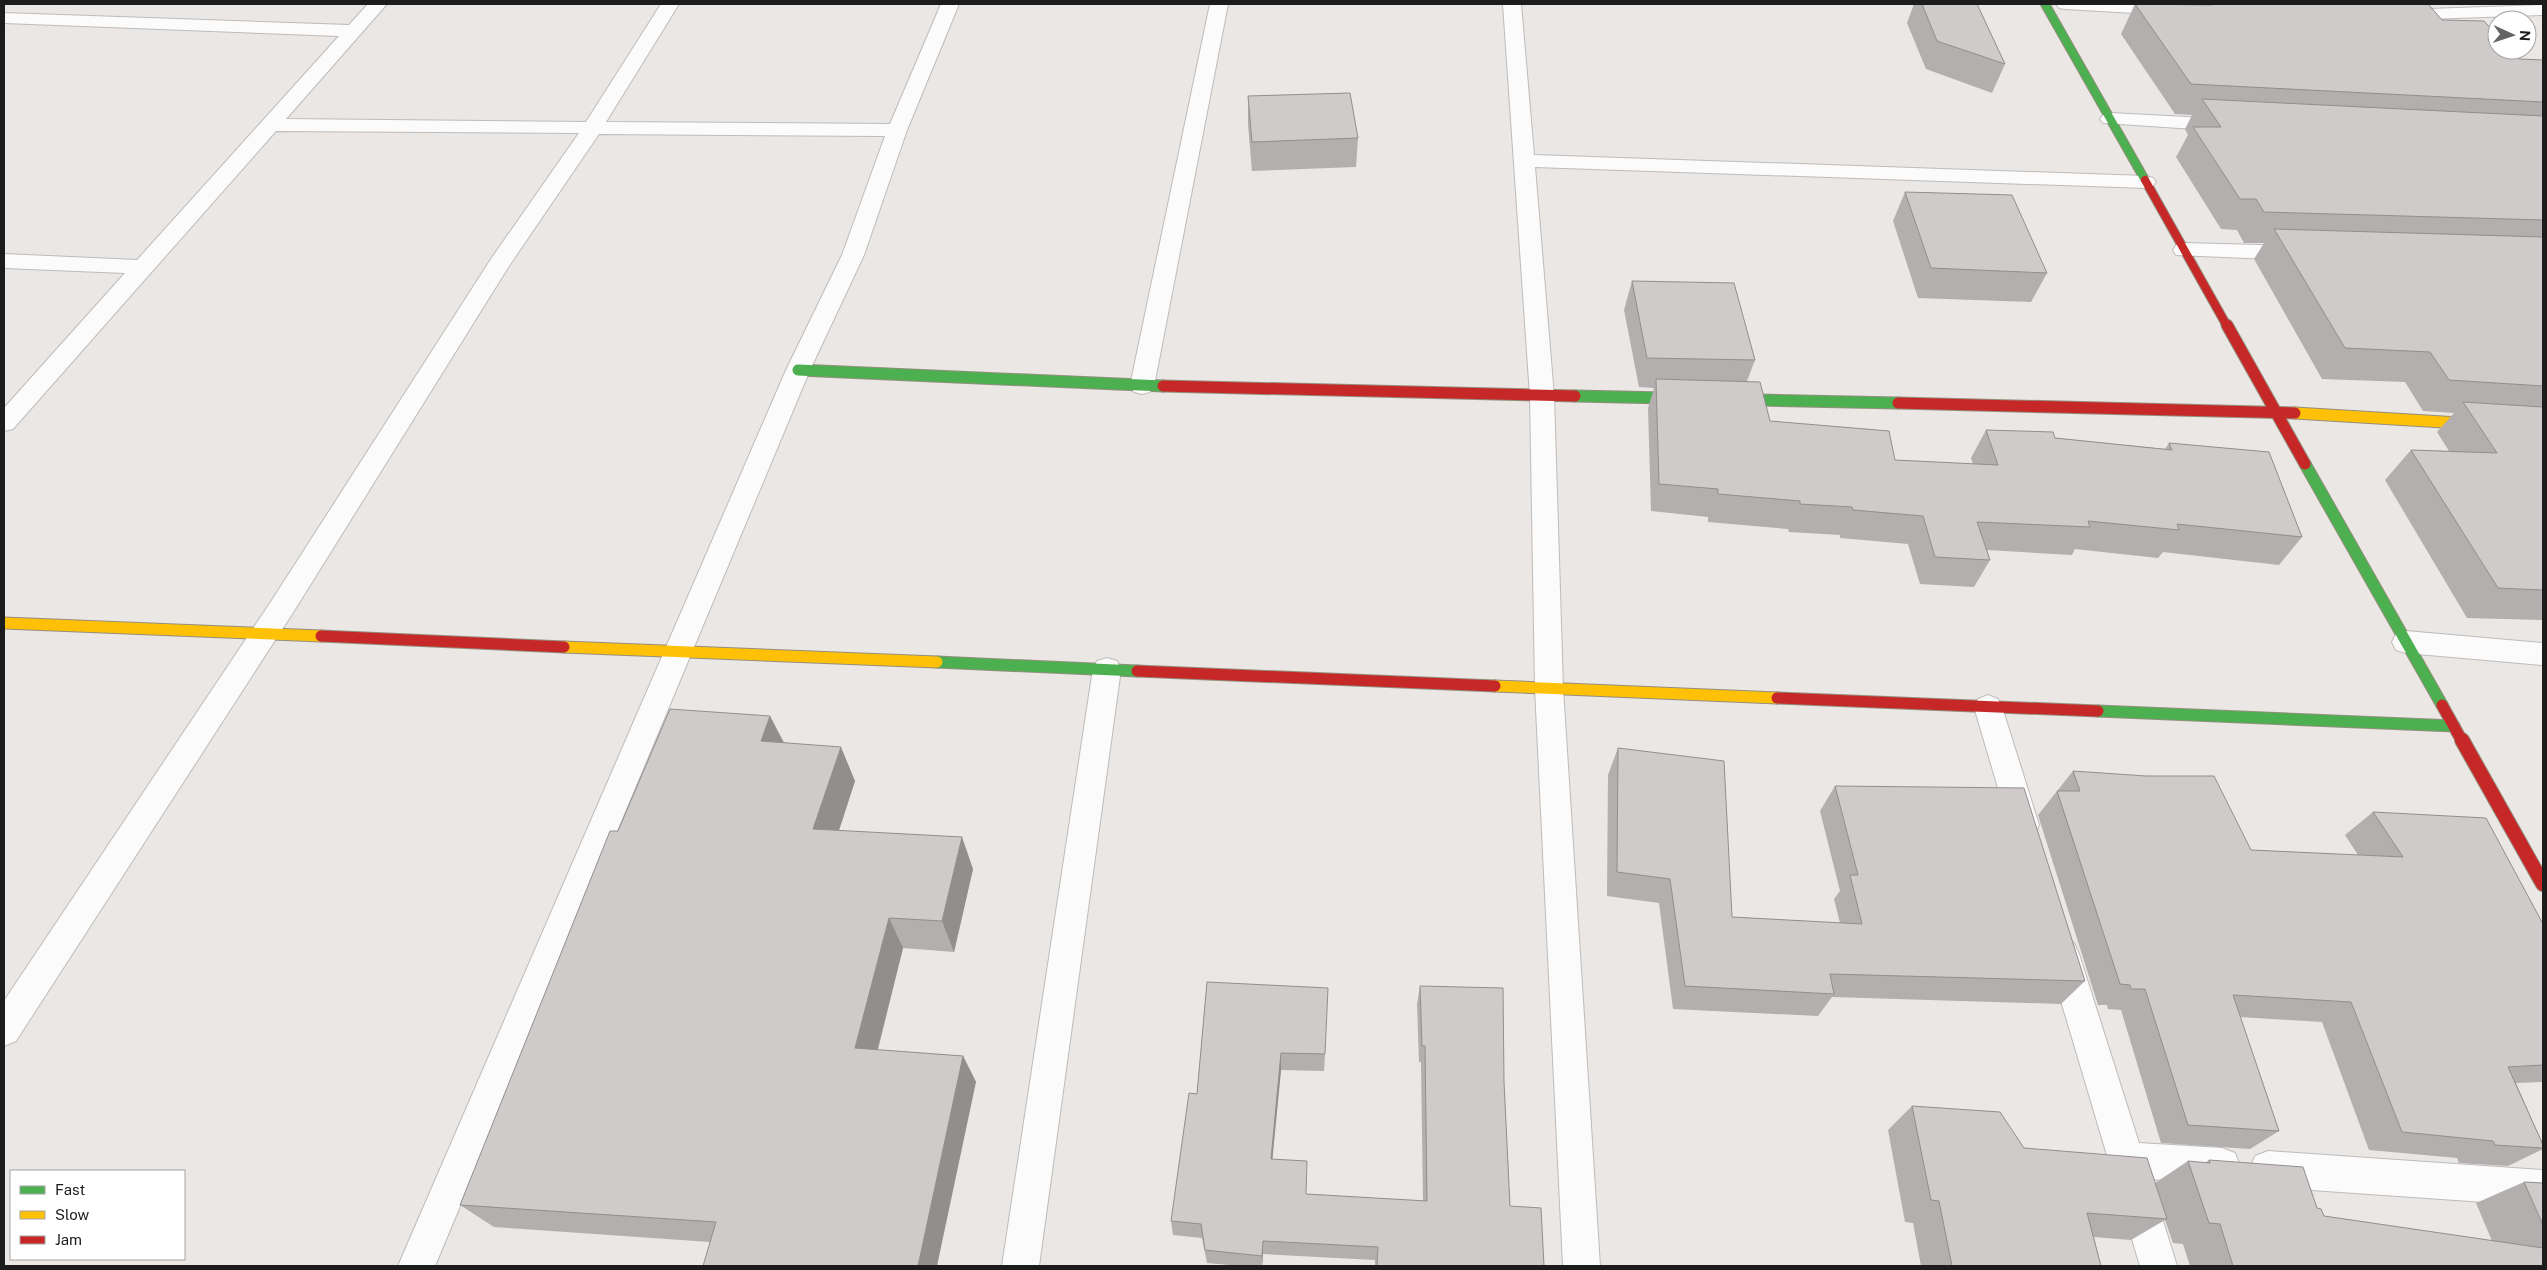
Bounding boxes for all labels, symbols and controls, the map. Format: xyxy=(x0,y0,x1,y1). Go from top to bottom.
north arrow xyxy=(2487,10,2537,60)
text: N xyxy=(2517,30,2533,42)
legend xyxy=(10,1170,185,1260)
text: Fast xyxy=(55,1181,85,1198)
text: Slow xyxy=(55,1206,90,1223)
text: Jam xyxy=(55,1231,82,1248)

